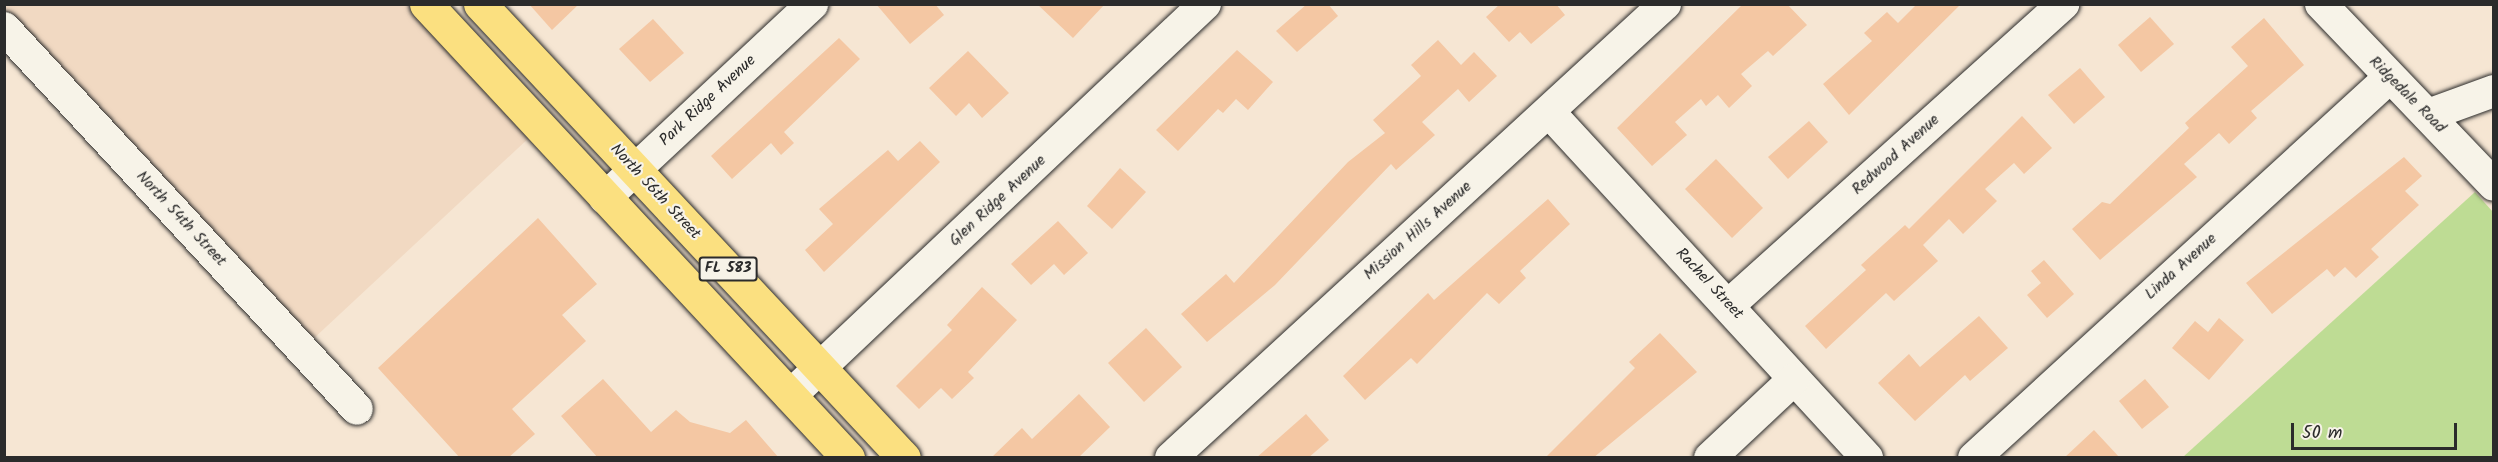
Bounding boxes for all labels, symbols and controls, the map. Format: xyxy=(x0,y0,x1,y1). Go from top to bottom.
street label: Park Ridge Avenue xyxy=(656,51,760,151)
street label: Ridgedale Road xyxy=(2364,52,2450,138)
street label: Redwood Avenue xyxy=(1848,111,1944,199)
street label: North 56th Street xyxy=(606,140,704,244)
street label: Glen Ridge Avenue xyxy=(946,151,1050,251)
street label: North 54th Street xyxy=(132,167,230,271)
street label: Mission Hills Avenue xyxy=(1360,177,1476,285)
street label: Linda Avenue xyxy=(2141,230,2221,304)
street label: Rachel Street xyxy=(1671,244,1747,324)
road number: FL 583 xyxy=(698,257,758,281)
scale bar xyxy=(2294,411,2460,449)
text: 50 m xyxy=(2302,419,2342,448)

